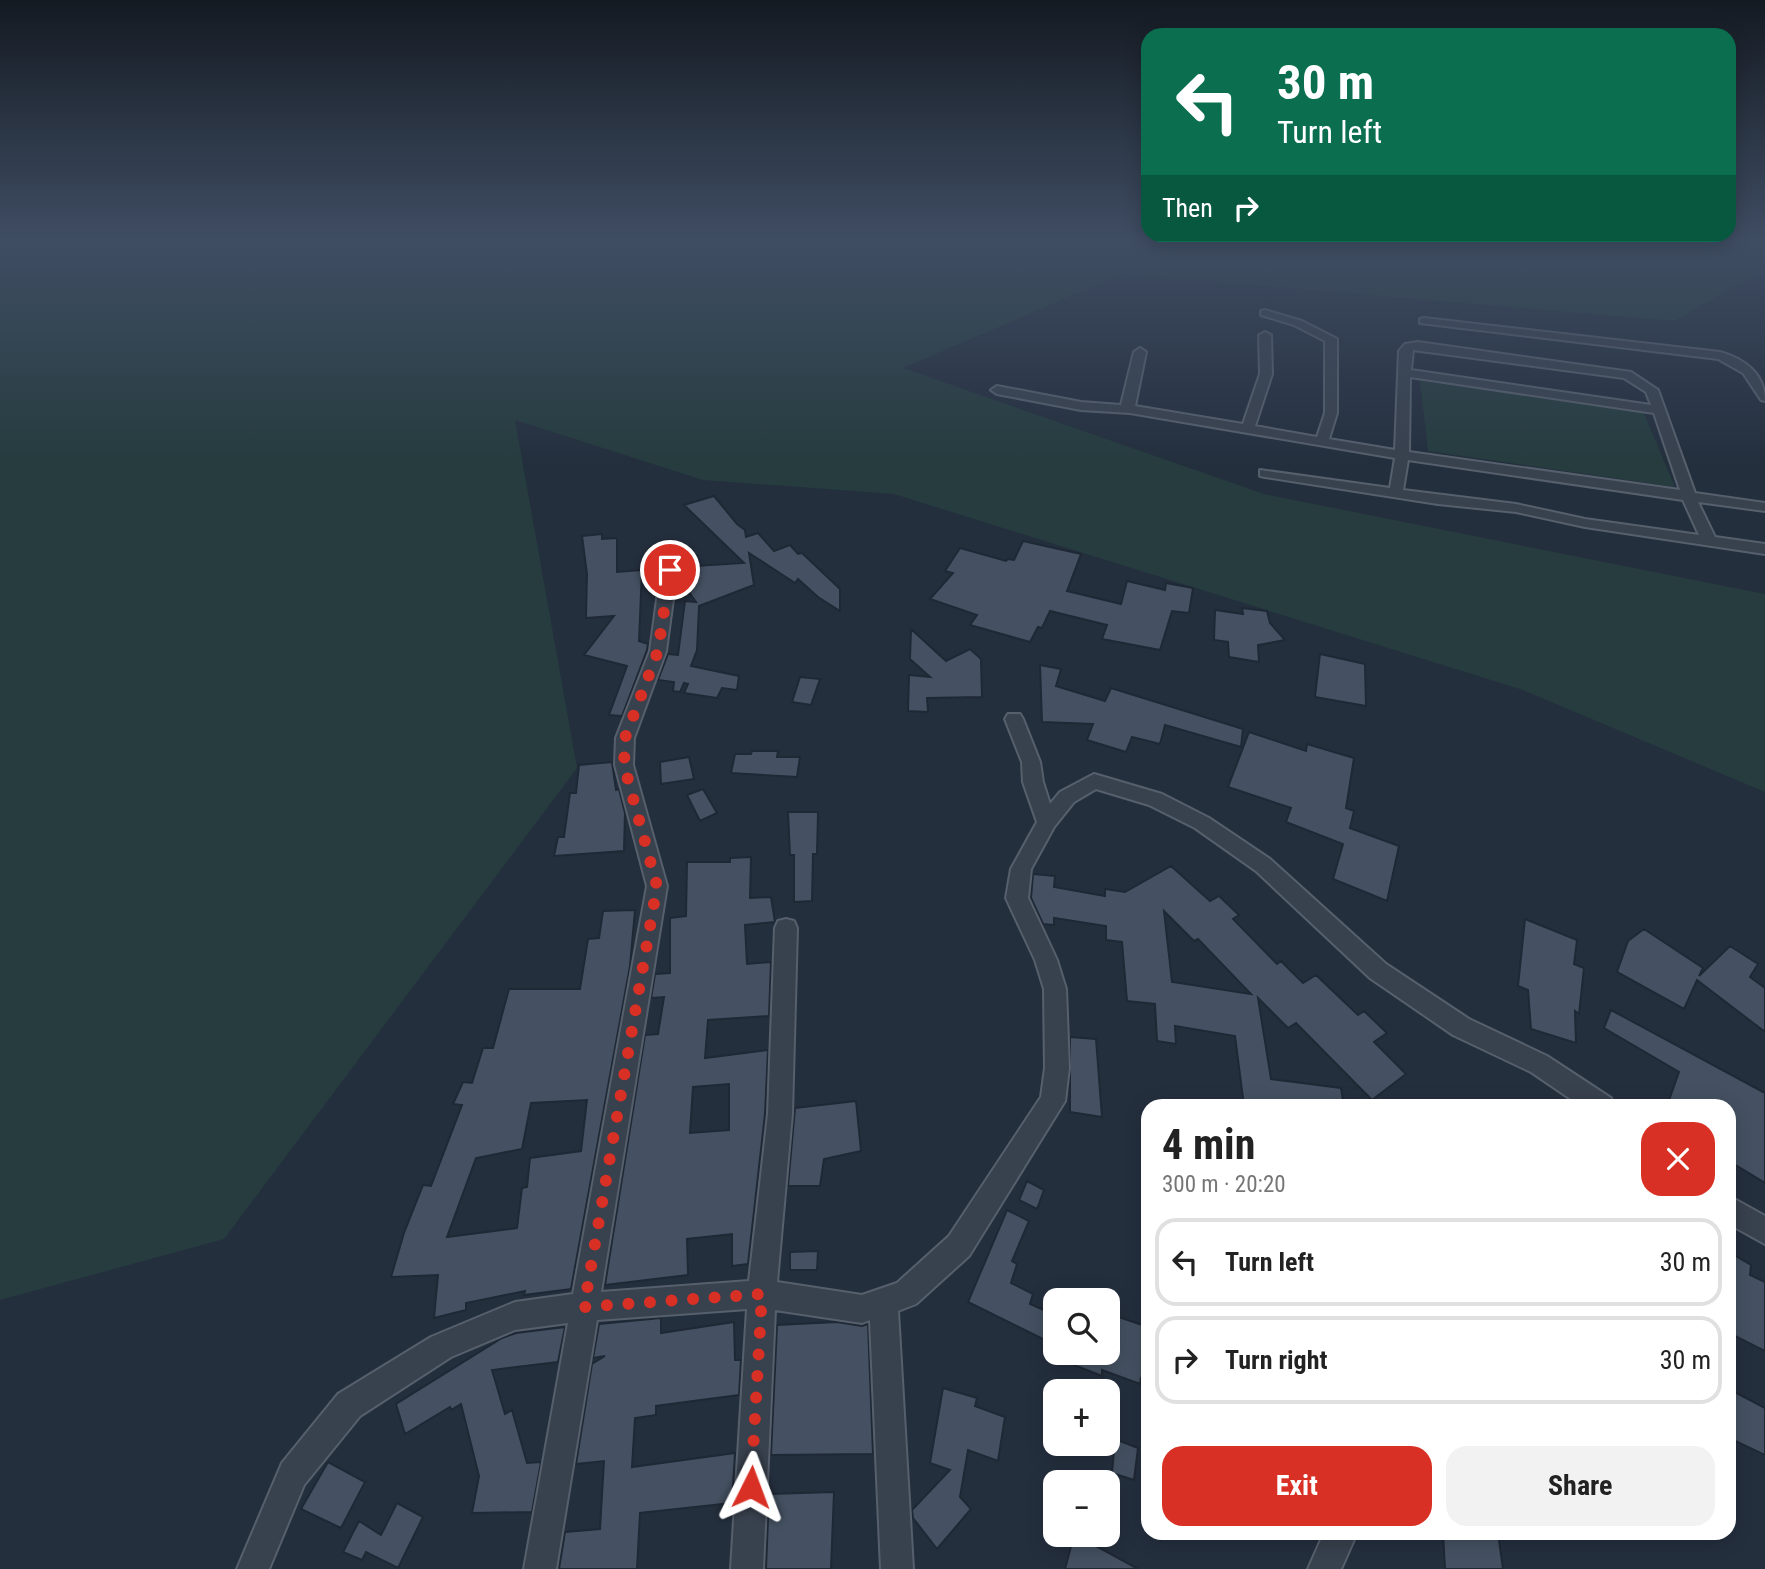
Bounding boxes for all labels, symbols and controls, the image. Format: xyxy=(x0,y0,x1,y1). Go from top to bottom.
text: 30 m xyxy=(1277,54,1374,111)
icon: left xyxy=(1162,56,1253,147)
text: Turn left xyxy=(1277,113,1382,151)
icon: right xyxy=(1227,189,1265,227)
text: Then xyxy=(1162,193,1213,223)
pin xyxy=(640,540,700,600)
icon: arrive xyxy=(651,551,689,589)
text: 4 min xyxy=(1162,1120,1255,1169)
button: close xyxy=(1641,1122,1715,1196)
text: 300 m · 20:20 xyxy=(1162,1171,1286,1198)
icon: left xyxy=(1166,1243,1204,1281)
text: Turn left xyxy=(1225,1247,1314,1277)
text: 30 m xyxy=(1660,1247,1711,1277)
map controls xyxy=(1043,1288,1120,1547)
button: search xyxy=(1043,1288,1120,1365)
icon: right xyxy=(1166,1341,1204,1379)
text: Turn right xyxy=(1225,1345,1327,1375)
text: 30 m xyxy=(1660,1345,1711,1375)
button: + xyxy=(1043,1379,1120,1456)
button: Exit xyxy=(1162,1446,1432,1526)
button: Share xyxy=(1446,1446,1715,1526)
position arrow xyxy=(714,1450,788,1524)
button: − xyxy=(1043,1470,1120,1547)

